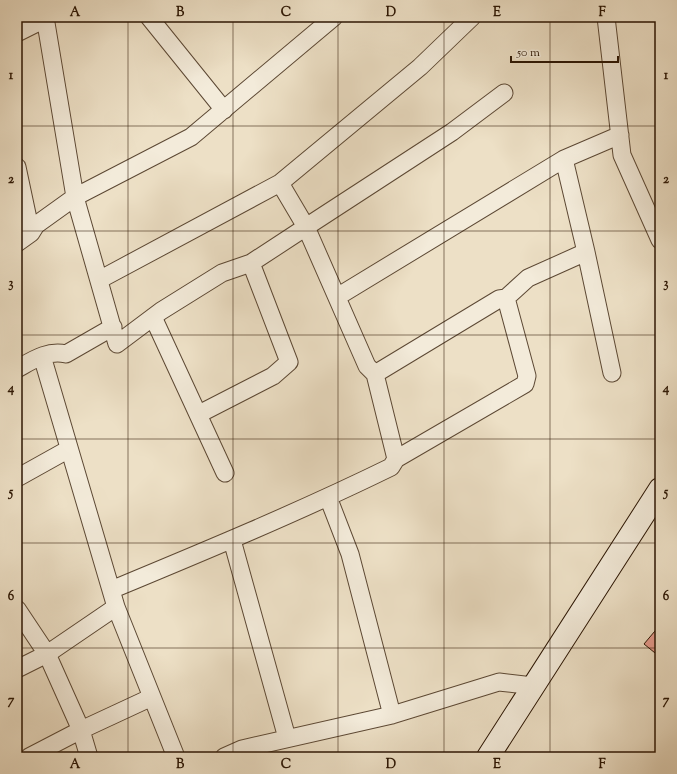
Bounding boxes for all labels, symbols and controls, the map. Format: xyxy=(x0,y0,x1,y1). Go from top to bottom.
text: A xyxy=(70,4,81,22)
text: B xyxy=(176,4,185,22)
text: C xyxy=(281,4,291,22)
text: D xyxy=(386,4,396,22)
text: E xyxy=(493,4,501,22)
text: F xyxy=(598,4,606,22)
scale bar xyxy=(511,38,618,64)
text: 50 m xyxy=(516,44,540,62)
text: 1 xyxy=(9,67,14,85)
text: 1 xyxy=(664,67,669,85)
text: 2 xyxy=(8,171,15,189)
text: 2 xyxy=(663,171,670,189)
text: 3 xyxy=(8,275,14,293)
text: 3 xyxy=(663,275,669,293)
text: 4 xyxy=(7,380,15,398)
text: 4 xyxy=(662,380,670,398)
text: 5 xyxy=(8,484,14,502)
text: 5 xyxy=(663,484,669,502)
text: 6 xyxy=(8,588,15,606)
text: 6 xyxy=(663,588,670,606)
text: 7 xyxy=(8,692,15,710)
text: 7 xyxy=(663,692,670,710)
text: A xyxy=(70,756,81,774)
text: B xyxy=(176,756,185,774)
text: C xyxy=(281,756,291,774)
text: D xyxy=(386,756,396,774)
text: E xyxy=(493,756,501,774)
text: F xyxy=(598,756,606,774)

